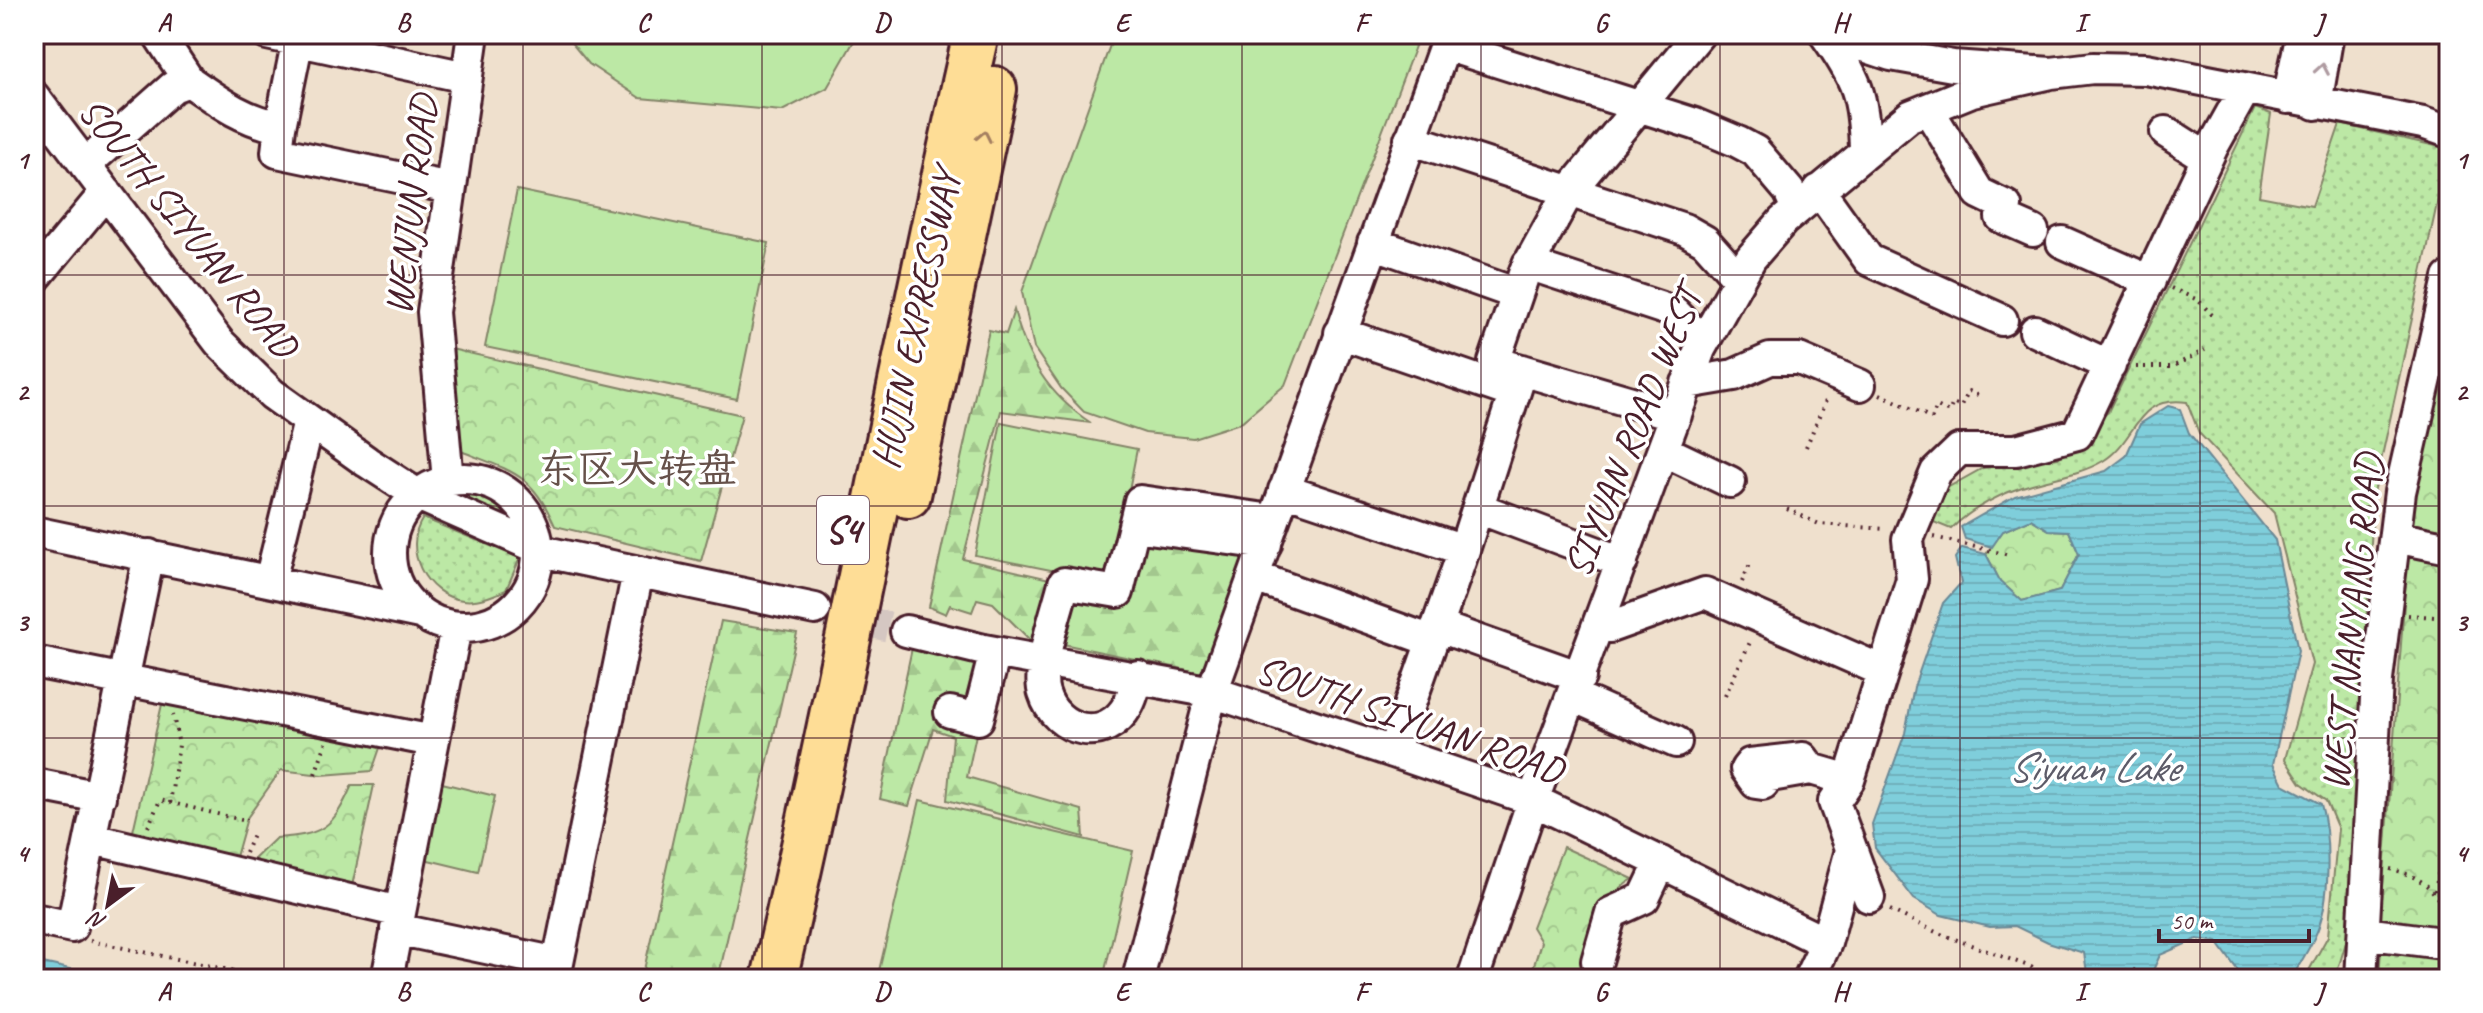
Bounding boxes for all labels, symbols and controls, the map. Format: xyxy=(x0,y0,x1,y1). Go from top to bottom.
text: A xyxy=(157,6,172,39)
text: B xyxy=(396,6,412,39)
text: C xyxy=(637,6,653,39)
text: D xyxy=(874,6,892,39)
text: E xyxy=(1115,6,1133,39)
text: F xyxy=(1355,6,1373,39)
text: G xyxy=(1595,6,1611,39)
text: H xyxy=(1833,6,1853,39)
text: I xyxy=(2075,6,2092,39)
text: J xyxy=(2313,6,2328,39)
one-way arrow xyxy=(2313,62,2330,76)
street label: SOUTH SIYUAN ROAD xyxy=(68,87,311,370)
street label: WENJUN ROAD xyxy=(373,89,450,318)
one-way arrow xyxy=(975,129,992,143)
text: 1 xyxy=(16,144,31,177)
text: 1 xyxy=(2455,144,2470,177)
street label: HUJIN EXPRESSWAY xyxy=(860,158,974,473)
street label: SIYUAN ROAD WEST xyxy=(1552,271,1717,584)
text: 2 xyxy=(16,375,30,408)
text: 2 xyxy=(2455,375,2469,408)
park label: 东区大转盘 xyxy=(537,444,737,494)
street label: WEST NANYANG ROAD xyxy=(2310,449,2395,792)
road number: S4 xyxy=(817,496,869,564)
text: 3 xyxy=(16,606,30,639)
text: 3 xyxy=(2455,606,2469,639)
street label: SOUTH SIYUAN ROAD xyxy=(1250,644,1572,797)
water label: Siyuan Lake xyxy=(2008,741,2185,794)
text: 4 xyxy=(16,837,31,870)
text: 4 xyxy=(2455,837,2470,870)
north arrow xyxy=(68,865,148,945)
scale bar xyxy=(2159,893,2309,943)
text: N xyxy=(82,904,111,937)
text: 50 m xyxy=(2171,906,2214,936)
text: A xyxy=(157,975,172,1008)
text: B xyxy=(396,975,412,1008)
text: C xyxy=(637,975,653,1008)
text: D xyxy=(874,975,892,1008)
text: E xyxy=(1115,975,1133,1008)
text: F xyxy=(1355,975,1373,1008)
text: G xyxy=(1595,975,1611,1008)
text: H xyxy=(1833,975,1853,1008)
text: I xyxy=(2075,975,2092,1008)
text: J xyxy=(2313,975,2328,1008)

